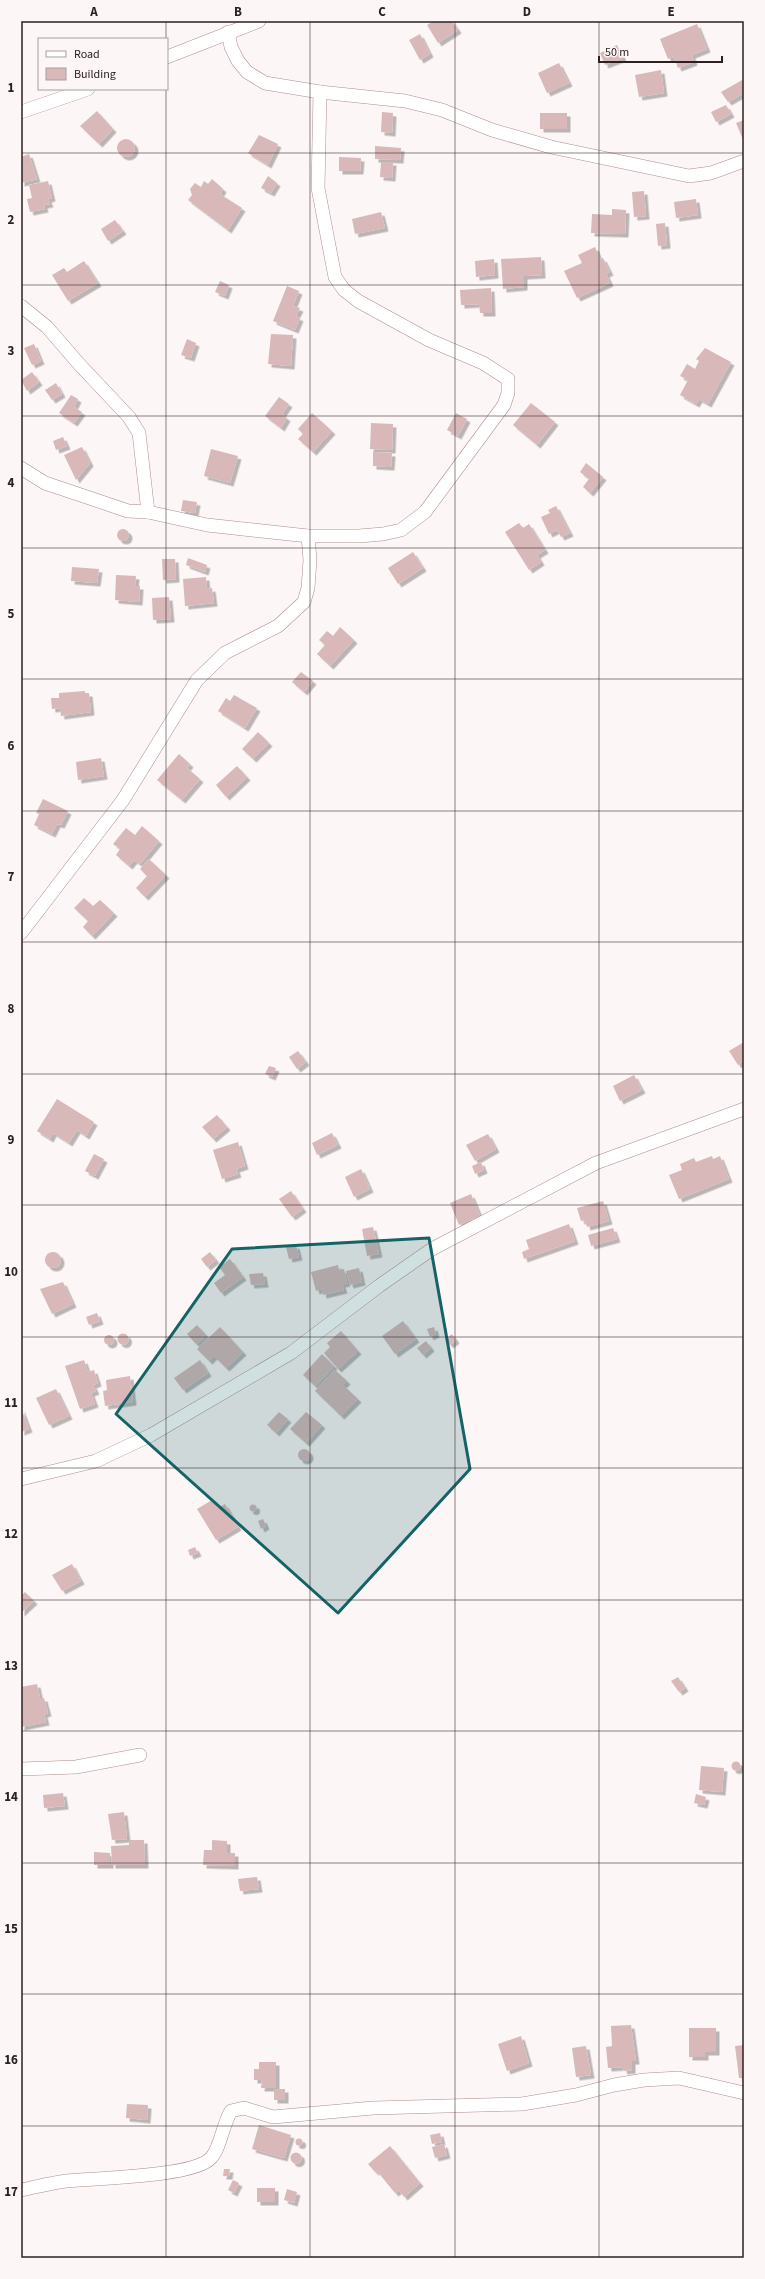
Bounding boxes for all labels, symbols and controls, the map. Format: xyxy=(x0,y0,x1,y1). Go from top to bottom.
text: A xyxy=(89,3,98,21)
text: B xyxy=(234,3,242,21)
text: C xyxy=(378,3,386,21)
text: D xyxy=(523,3,531,21)
text: E xyxy=(667,3,675,21)
legend xyxy=(38,38,168,90)
scale bar xyxy=(599,38,722,64)
text: 50 m xyxy=(605,44,629,61)
text: Road xyxy=(74,46,100,63)
text: Building xyxy=(74,66,116,83)
text: 1 xyxy=(8,79,15,97)
text: 2 xyxy=(8,211,15,229)
text: 3 xyxy=(8,342,15,360)
text: 4 xyxy=(8,474,15,492)
text: 5 xyxy=(8,605,15,623)
text: 6 xyxy=(8,737,15,755)
text: 7 xyxy=(8,868,15,886)
text: 8 xyxy=(8,1000,15,1018)
text: 9 xyxy=(8,1131,15,1149)
text: 10 xyxy=(4,1263,18,1281)
text: 11 xyxy=(4,1394,18,1412)
text: 12 xyxy=(4,1525,18,1543)
text: 13 xyxy=(4,1657,18,1675)
text: 14 xyxy=(4,1788,18,1806)
text: 15 xyxy=(4,1920,18,1938)
text: 16 xyxy=(4,2051,18,2069)
text: 17 xyxy=(4,2183,18,2201)

